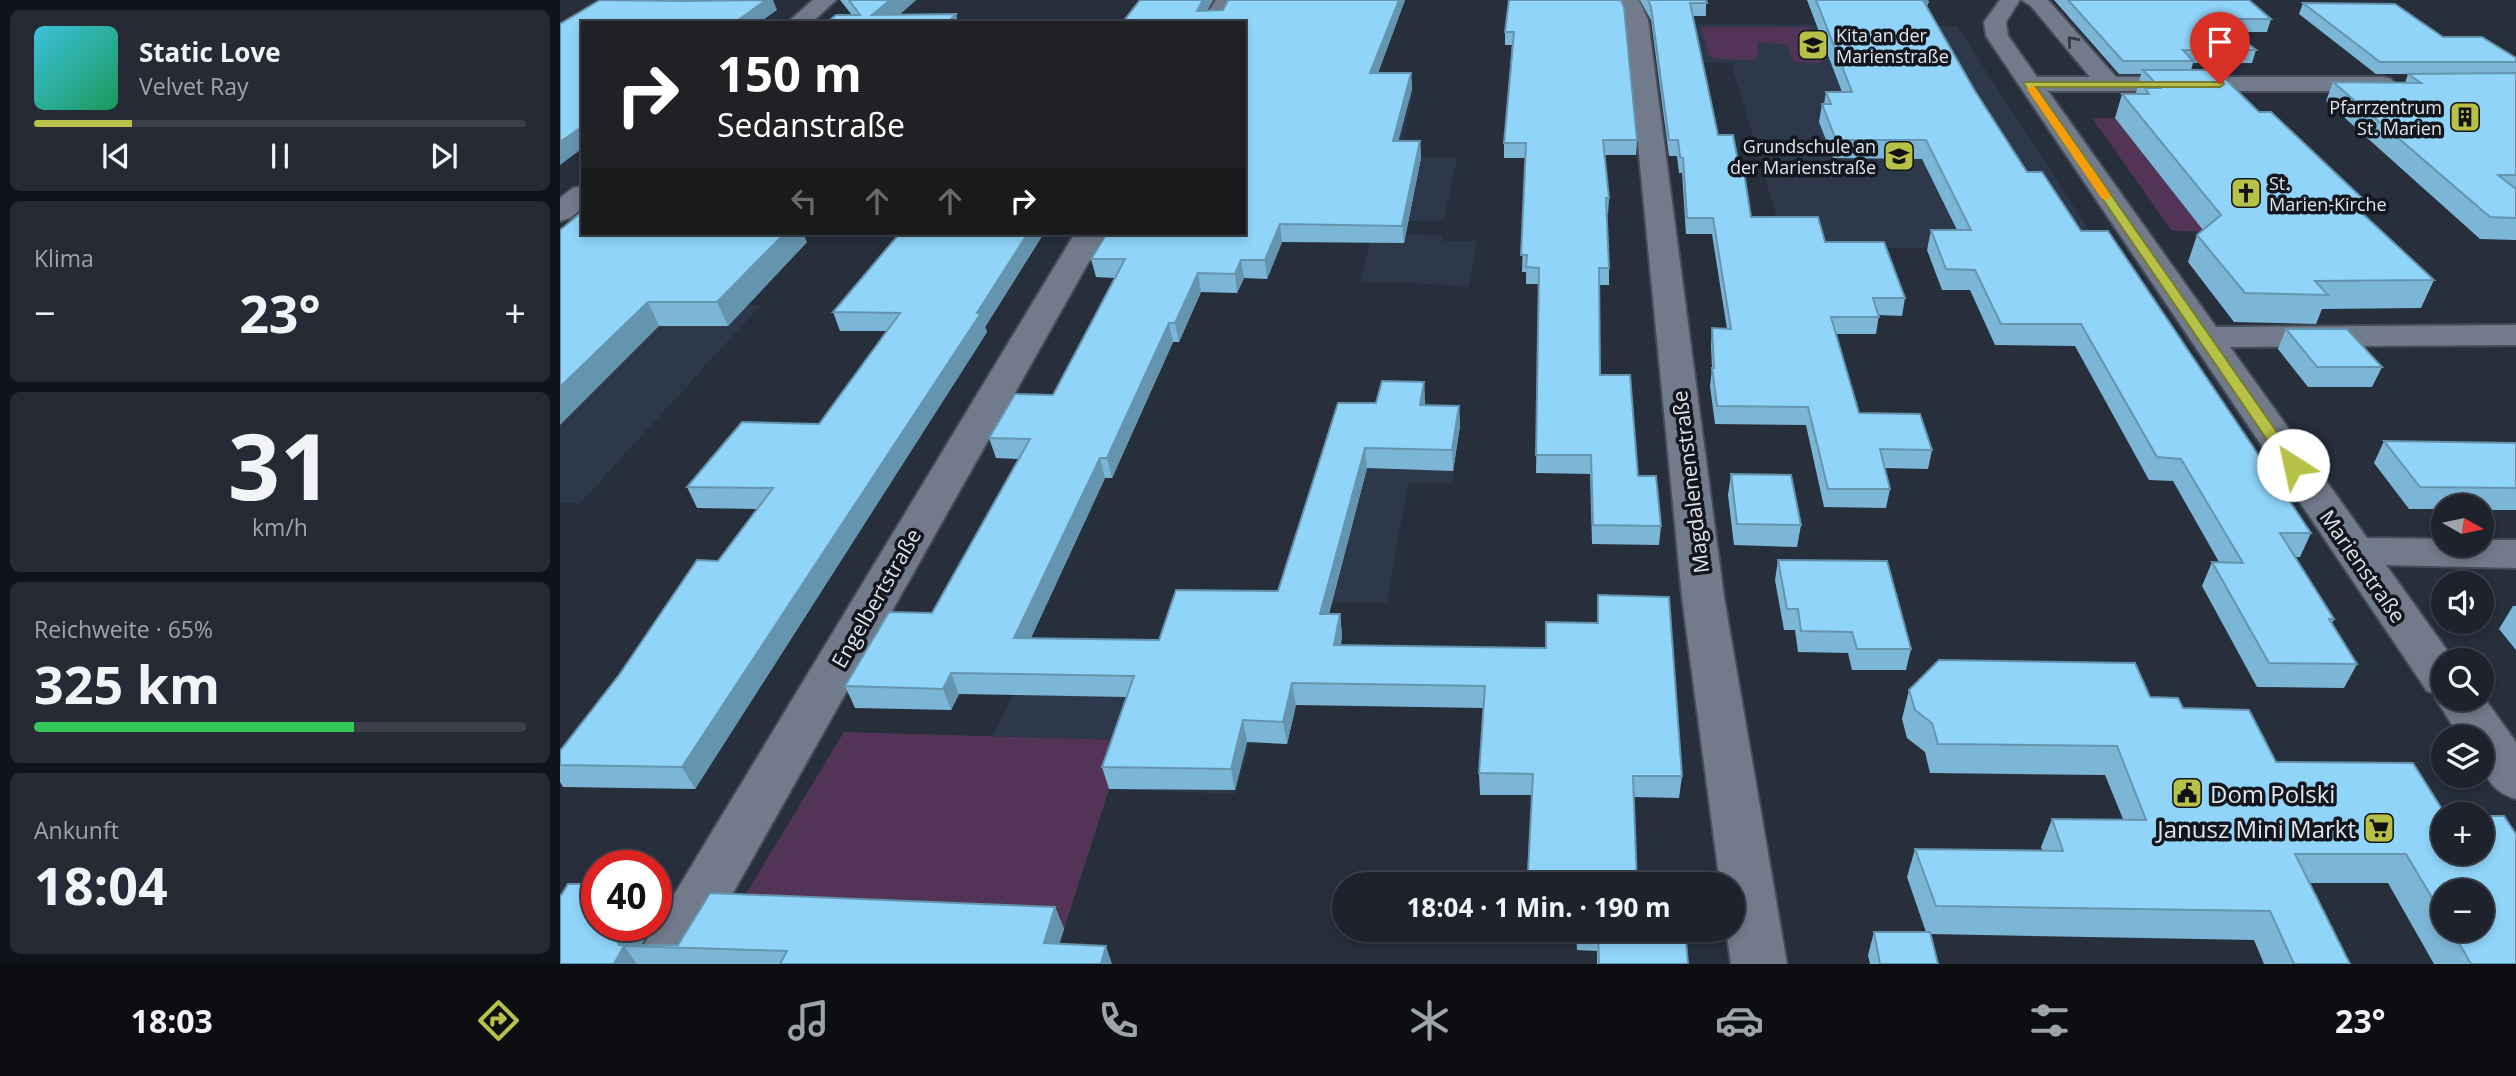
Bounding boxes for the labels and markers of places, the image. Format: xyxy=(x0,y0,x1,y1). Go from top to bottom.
pin xyxy=(2190,12.0,2250,84)
place label: Kita an der Marienstraße xyxy=(1836,23,1949,68)
school or university icon: Kita an der Marienstraße xyxy=(1796,28,1830,62)
place label: Pfarrzentrum St. Marien xyxy=(2329,95,2442,140)
building icon: Pfarrzentrum St. Marien xyxy=(2448,100,2482,134)
place label: Grundschule an der Marienstraße xyxy=(1730,134,1876,179)
school or university icon: Grundschule an der Marienstraße xyxy=(1882,139,1916,173)
place label: St. Marien-Kirche xyxy=(2269,171,2387,216)
church icon: St. Marien-Kirche xyxy=(2229,176,2263,210)
public building icon: Dom Polski xyxy=(2170,776,2204,810)
place label: Dom Polski xyxy=(2210,777,2335,810)
supermarket icon: Janusz Mini Markt xyxy=(2362,811,2396,845)
place label: Janusz Mini Markt xyxy=(2155,812,2356,845)

